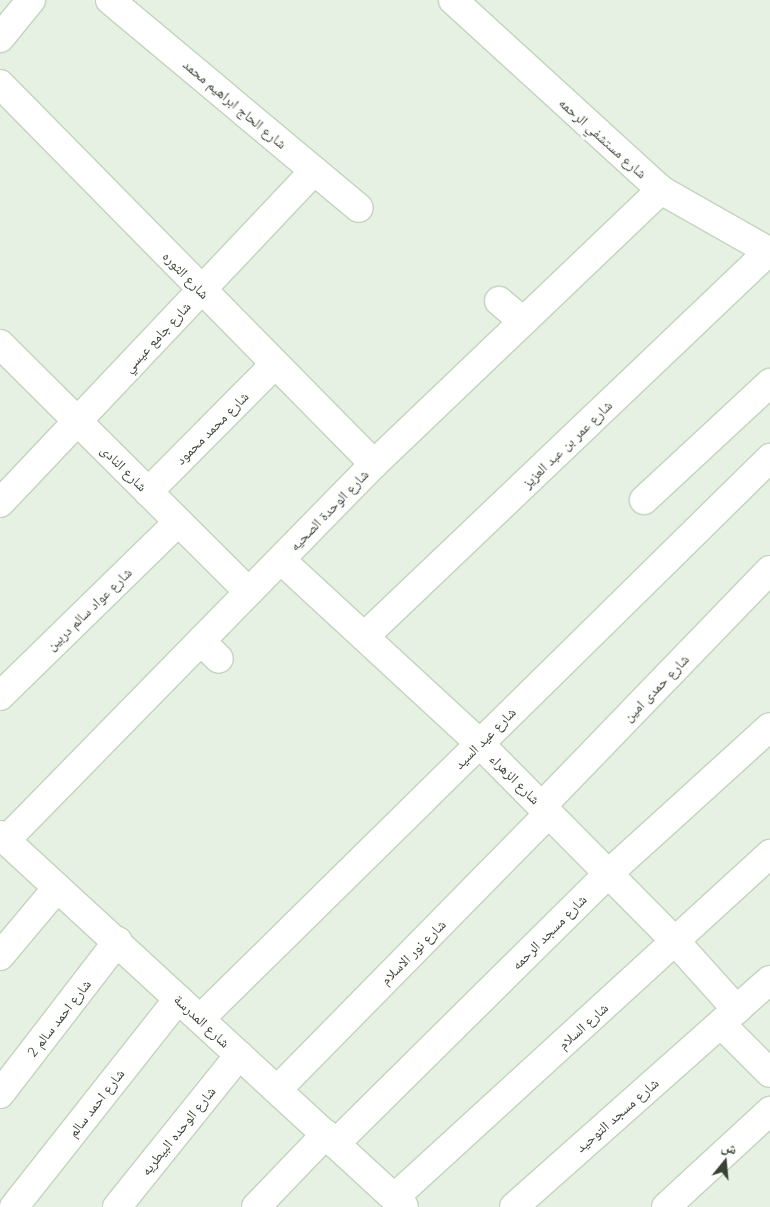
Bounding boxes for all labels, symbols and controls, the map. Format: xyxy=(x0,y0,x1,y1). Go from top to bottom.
street label: شارع الحاج ابراهيم محمد xyxy=(180,56,290,152)
street label: شارع مستشفي الرحمه xyxy=(556,94,650,182)
street label: شارع الثوره xyxy=(159,248,213,302)
street label: شارع جامع عيسي xyxy=(120,298,194,376)
street label: شارع محمد محمود xyxy=(172,388,252,468)
street label: شارع عمر بن عبد العزيز xyxy=(519,397,615,491)
street label: شارع النادى xyxy=(97,441,151,495)
street label: شارع الوحدة الصحيه xyxy=(286,466,372,554)
street label: شارع عواد سالم دربين xyxy=(43,564,135,654)
street label: شارع حمدى امين xyxy=(620,651,692,725)
street label: شارع عيد السيد xyxy=(451,704,519,772)
street label: شارع الزهراء xyxy=(486,750,544,808)
street label: شارع مسجد الرحمه xyxy=(508,891,590,973)
street label: شارع نور الاسلام xyxy=(377,916,449,988)
street label: شارع احمد سالم 2 xyxy=(24,976,94,1060)
street label: شارع المدرسة xyxy=(171,991,233,1051)
street label: شارع السلام xyxy=(555,999,611,1053)
street label: شارع احمد سالم xyxy=(64,1066,128,1140)
street label: شارع مسجد التوحيد xyxy=(572,1074,662,1156)
street label: شارع الوحده البيطريه xyxy=(137,1083,219,1179)
north arrow xyxy=(700,1137,750,1187)
text: ش xyxy=(720,1137,739,1158)

